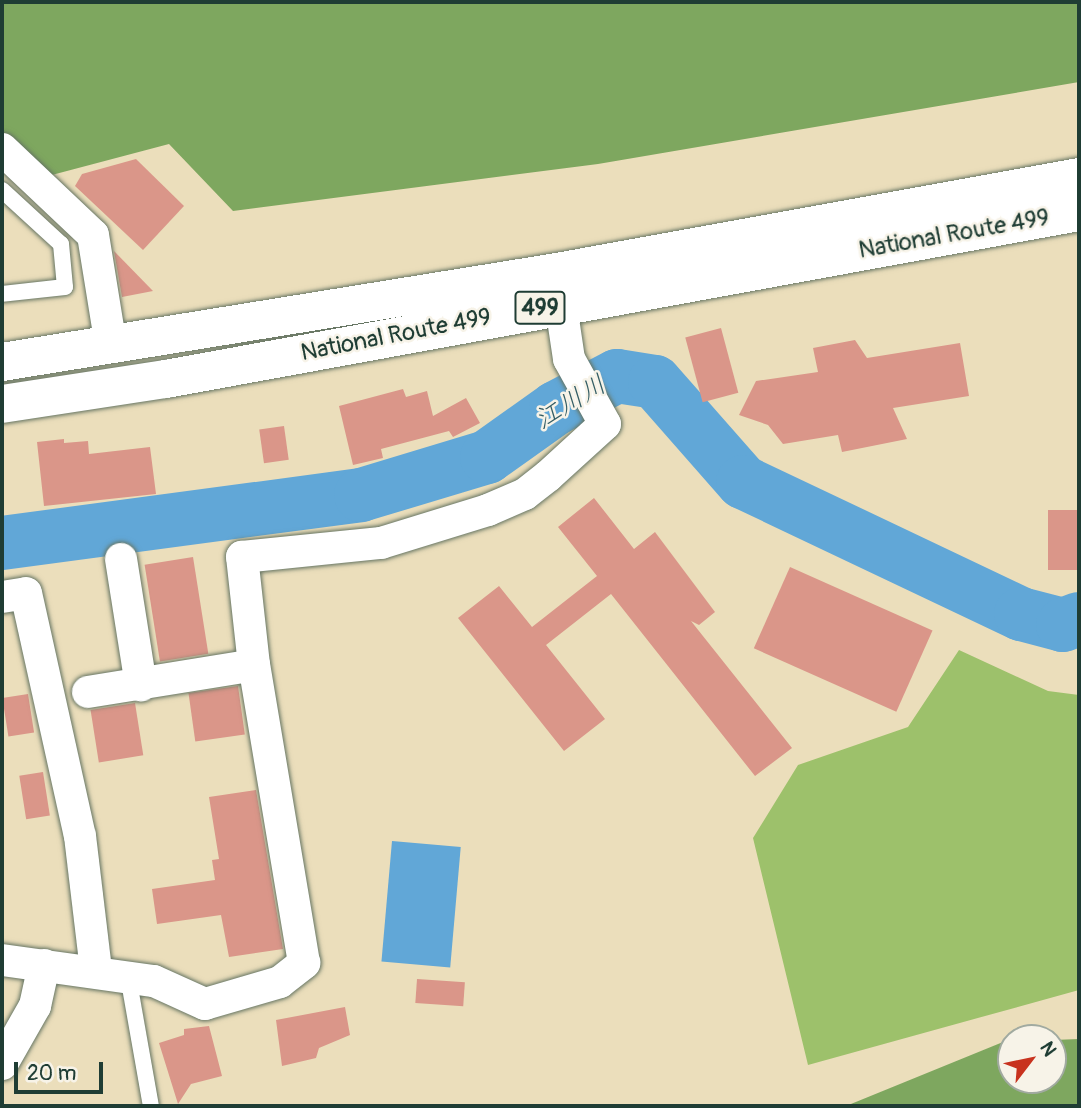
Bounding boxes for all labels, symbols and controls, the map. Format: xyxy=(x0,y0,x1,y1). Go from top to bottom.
street label: National Route 499 xyxy=(856,203,1052,265)
road number: 499 xyxy=(514,288,566,328)
street label: National Route 499 xyxy=(298,302,494,368)
water label: 江川川 xyxy=(530,370,612,436)
north arrow xyxy=(997,1024,1067,1094)
text: N xyxy=(1035,1037,1062,1061)
scale bar xyxy=(18,1048,107,1092)
text: 20 m xyxy=(27,1060,76,1087)

